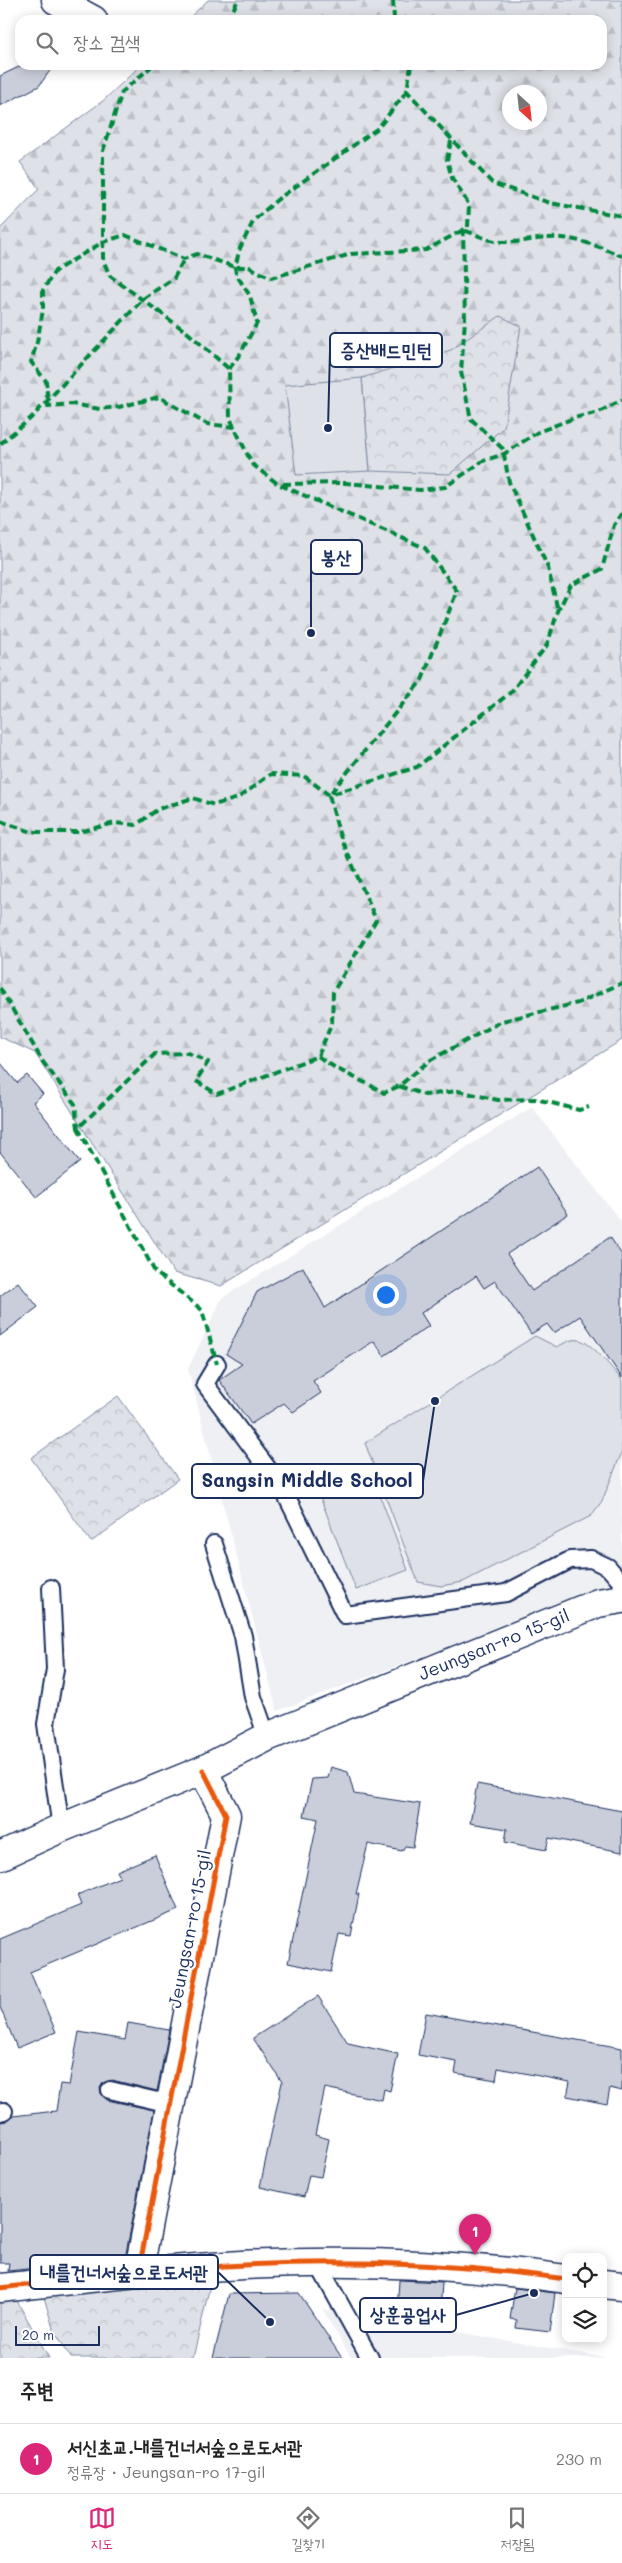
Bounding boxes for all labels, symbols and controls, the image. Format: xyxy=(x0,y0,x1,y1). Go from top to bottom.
search box xyxy=(15,15,607,70)
icon: search xyxy=(33,29,61,57)
text: 장소 검색 xyxy=(73,29,140,54)
north arrow xyxy=(502,85,547,130)
callout: 증산배드민턴 xyxy=(330,333,442,367)
text: 증산배드민턴 xyxy=(340,337,432,362)
callout: 봉산 xyxy=(311,540,362,574)
text: 봉산 xyxy=(321,544,352,569)
your location xyxy=(373,1282,399,1308)
callout: Sangsin Middle School xyxy=(192,1464,423,1498)
text: Sangsin Middle School xyxy=(201,1467,413,1492)
street label: Jeungsan-ro 15-gil xyxy=(415,1603,573,1685)
street label: Jeungsan-ro 15-gil xyxy=(162,1848,216,2010)
pin: 1 xyxy=(459,2214,491,2255)
map controls xyxy=(562,2253,607,2343)
button: locate xyxy=(562,2253,607,2298)
callout: 내를건너서숲으로도서관 xyxy=(30,2255,218,2289)
text: 내를건너서숲으로도서관 xyxy=(40,2259,209,2284)
callout: 상훈공업사 xyxy=(360,2298,456,2332)
button: layers xyxy=(562,2298,607,2343)
text: 상훈공업사 xyxy=(370,2301,446,2326)
scale bar xyxy=(15,2323,100,2346)
text: 20 m xyxy=(22,2325,54,2344)
text: 주변 xyxy=(20,2376,54,2403)
text: 서신초교.내를건너서숲으로도서관 xyxy=(67,2434,302,2459)
text: 1 xyxy=(32,2448,40,2469)
text: 230 m xyxy=(556,2448,602,2469)
text: 정류장 · Jeungsan-ro 17-gil xyxy=(67,2461,265,2482)
tab: 지도 xyxy=(88,2504,116,2554)
tab: 길찾기 xyxy=(291,2504,325,2554)
tab: 저장됨 xyxy=(500,2504,534,2554)

